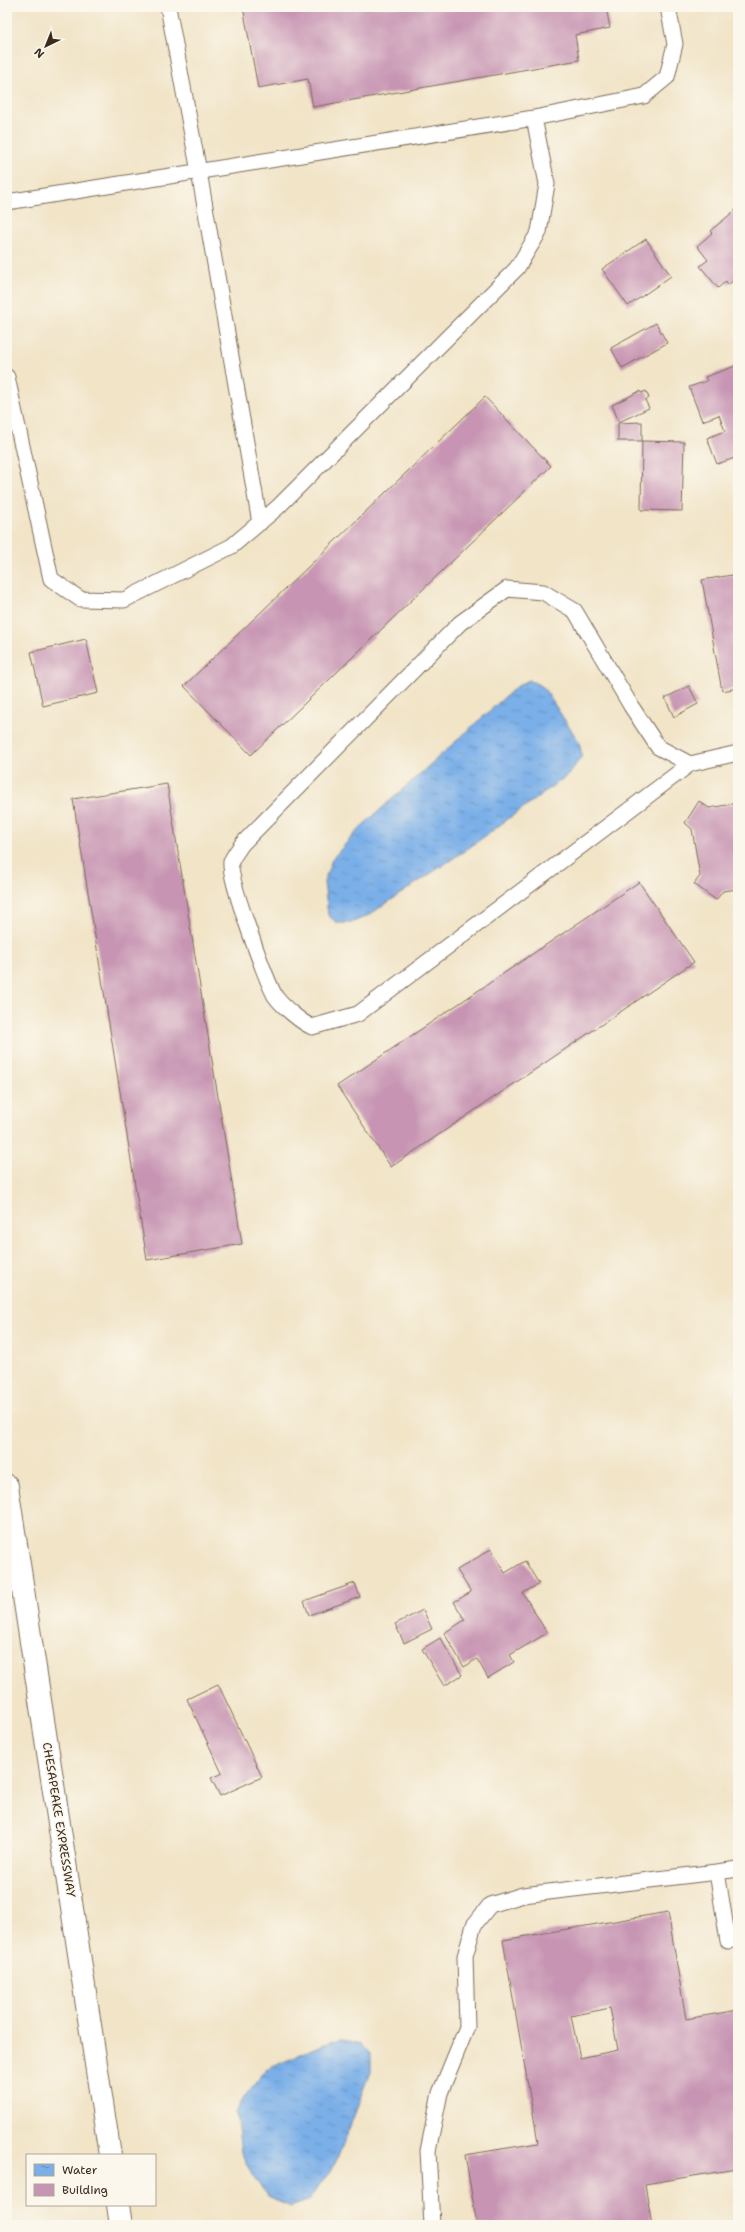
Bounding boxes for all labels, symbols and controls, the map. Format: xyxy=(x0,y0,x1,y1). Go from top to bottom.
north arrow xyxy=(26,26,66,66)
text: N xyxy=(31,44,48,61)
street label: CHESAPEAKE EXPRESSWAY xyxy=(39,1741,79,1900)
legend xyxy=(26,2154,156,2206)
text: Water xyxy=(62,2162,98,2178)
text: Building xyxy=(62,2182,108,2198)

